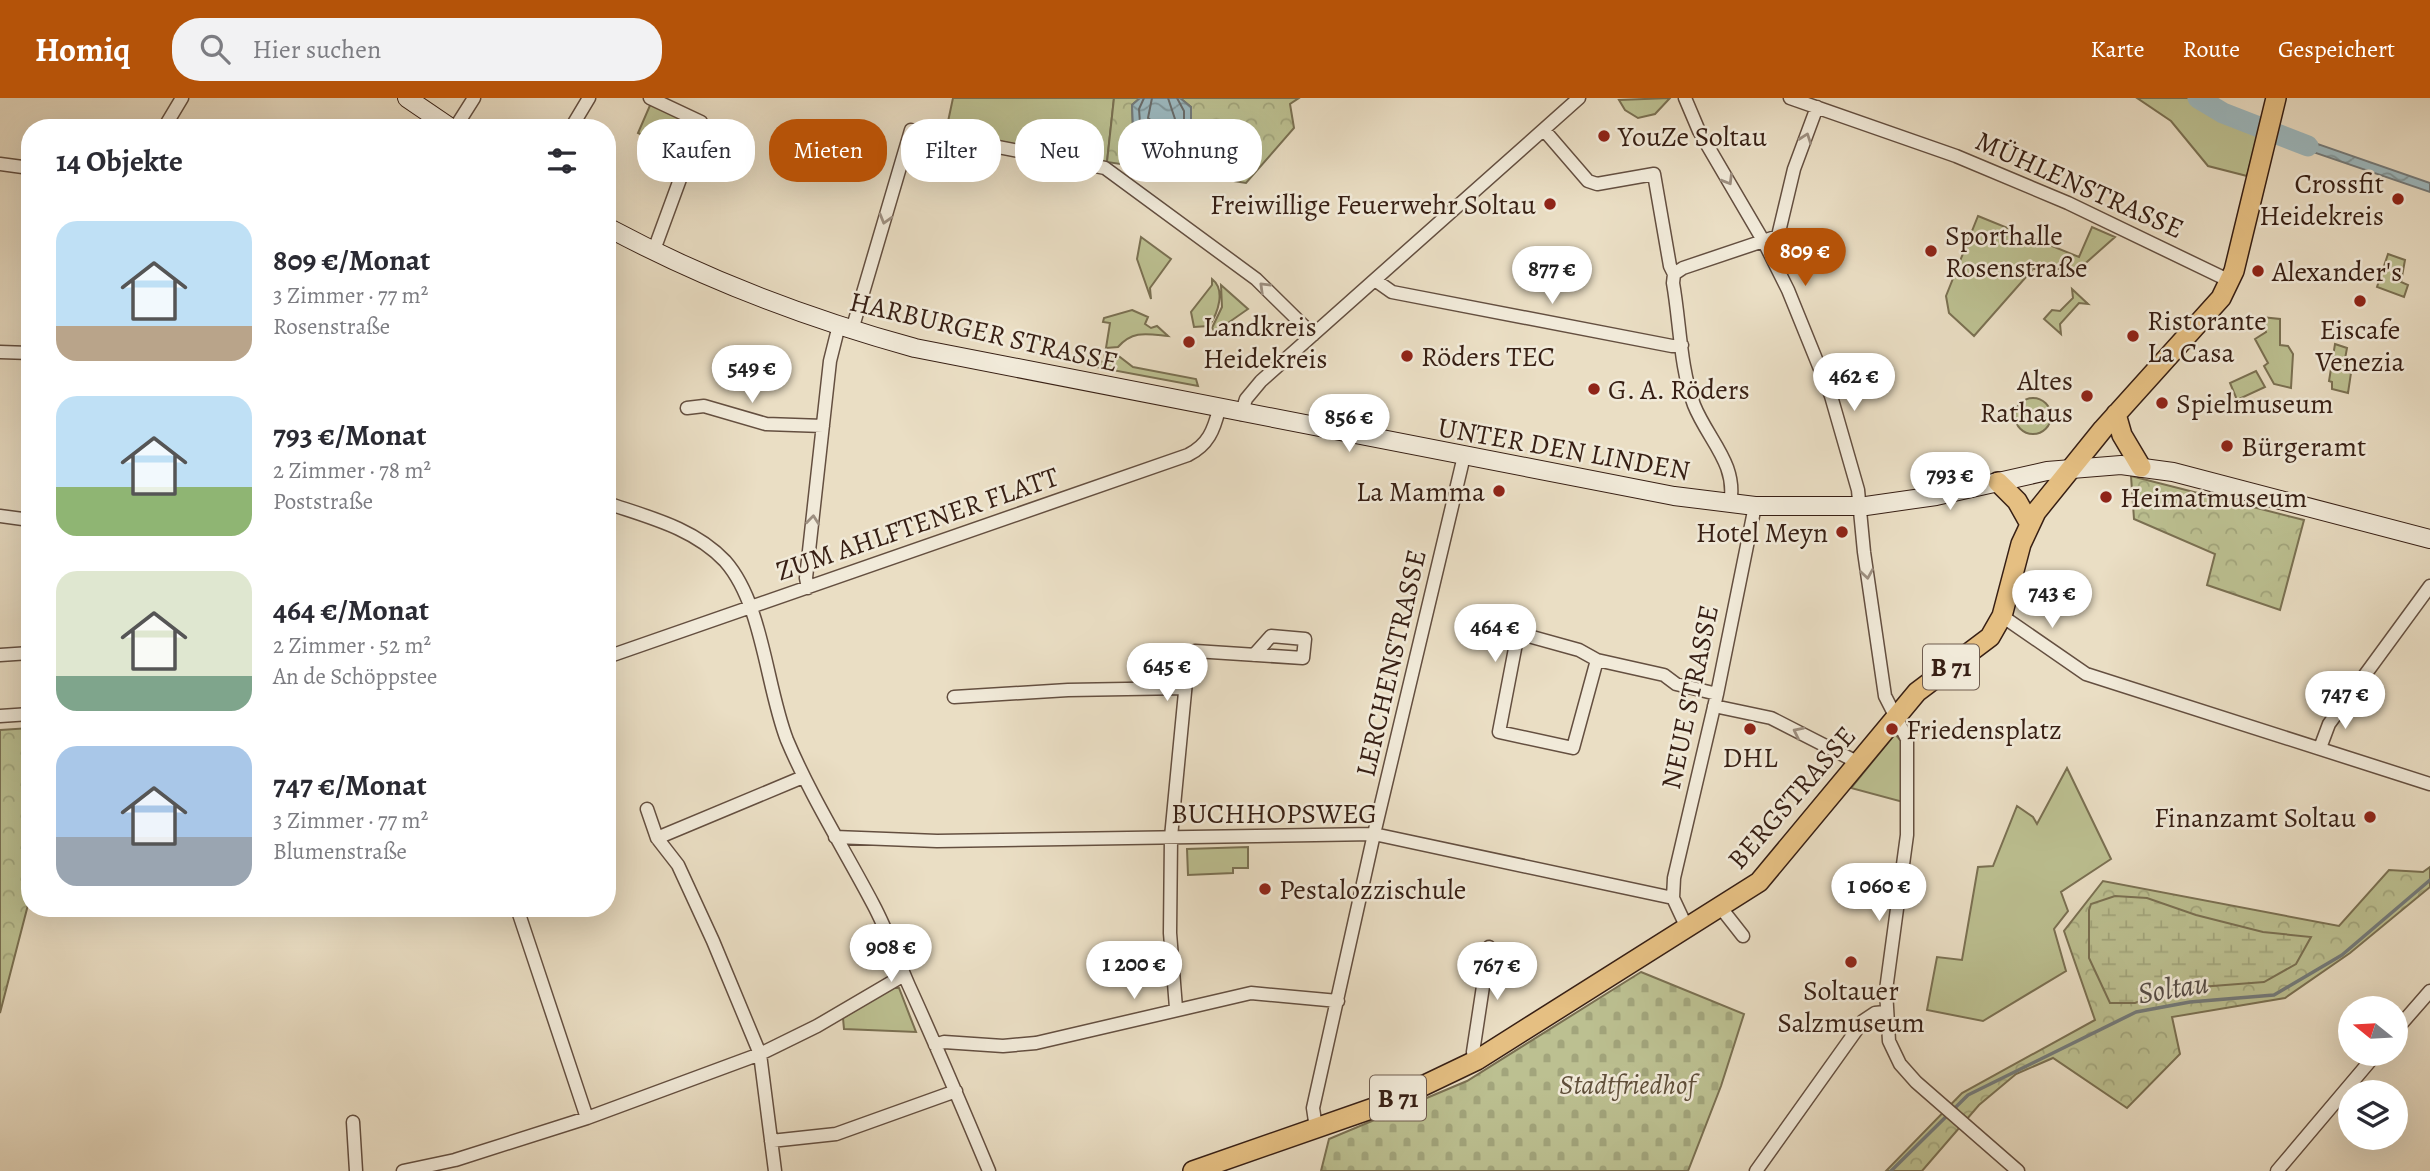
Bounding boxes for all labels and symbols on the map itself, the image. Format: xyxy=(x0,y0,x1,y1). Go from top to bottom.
place label: YouZe Soltau xyxy=(1617,118,1768,156)
street label: MÜHLENSTRASSE xyxy=(1970,122,2190,248)
marker: YouZe Soltau xyxy=(1596,128,1612,144)
one-way arrow xyxy=(1797,132,1811,144)
place label: Crossfit Heidekreis xyxy=(2259,165,2384,235)
one-way arrow xyxy=(1719,173,1732,186)
place label: Freiwillige Feuerwehr Soltau xyxy=(1210,186,1537,224)
marker: Crossfit Heidekreis xyxy=(2390,191,2406,207)
marker: Freiwillige Feuerwehr Soltau xyxy=(1542,196,1558,212)
one-way arrow xyxy=(879,213,894,225)
place label: Sporthalle Rosenstraße xyxy=(1945,217,2087,287)
pin: 809 € xyxy=(1756,228,1854,288)
marker: Sporthalle Rosenstraße xyxy=(1923,243,1939,259)
pin: 877 € xyxy=(1503,246,1601,306)
place label: Alexander's xyxy=(2271,253,2402,291)
marker: Alexander's xyxy=(2250,263,2266,279)
street label: HARBURGER STRASSE xyxy=(846,283,1122,381)
one-way arrow xyxy=(1260,283,1273,296)
marker: Eiscafe Venezia xyxy=(2352,293,2368,309)
place label: Ristorante La Casa xyxy=(2147,302,2267,372)
place label: Landkreis Heidekreis xyxy=(1203,308,1328,378)
place label: Eiscafe Venezia xyxy=(2314,311,2405,381)
marker: Ristorante La Casa xyxy=(2125,328,2141,344)
marker: Landkreis Heidekreis xyxy=(1181,334,1197,350)
place label: Röders TEC xyxy=(1421,338,1555,376)
pin: 549 € xyxy=(703,345,801,405)
marker: Röders TEC xyxy=(1399,348,1415,364)
pin: 462 € xyxy=(1805,354,1903,413)
place label: Altes Rathaus xyxy=(1980,362,2073,432)
place label: G. A. Röders xyxy=(1608,371,1750,409)
marker: G. A. Röders xyxy=(1586,381,1602,397)
place label: Spielmuseum xyxy=(2176,385,2334,423)
marker: Altes Rathaus xyxy=(2079,388,2095,404)
pin: 856 € xyxy=(1300,394,1398,454)
marker: Spielmuseum xyxy=(2154,395,2170,411)
street label: UNTER DEN LINDEN xyxy=(1435,408,1693,490)
place label: Bürgeramt xyxy=(2241,428,2366,466)
marker: Bürgeramt xyxy=(2219,438,2235,454)
pin: 793 € xyxy=(1901,452,1999,512)
street label: ZUM AHLFTENER FLATT xyxy=(771,458,1064,590)
place label: La Mamma xyxy=(1356,473,1485,511)
place label: Heimatmuseum xyxy=(2120,479,2307,517)
marker: La Mamma xyxy=(1491,483,1507,499)
marker: Heimatmuseum xyxy=(2098,489,2114,505)
one-way arrow xyxy=(805,514,820,526)
place label: Hotel Meyn xyxy=(1696,514,1828,552)
marker: Hotel Meyn xyxy=(1834,524,1850,540)
street label: LERCHENSTRASSE xyxy=(1346,546,1436,781)
one-way arrow xyxy=(1859,568,1874,580)
pin: 743 € xyxy=(2003,570,2101,630)
street label: NEUE STRASSE xyxy=(1652,601,1728,793)
pin: 464 € xyxy=(1446,604,1544,664)
pin: 645 € xyxy=(1118,644,1216,703)
road number: B 71 xyxy=(1923,645,1979,690)
pin: 747 € xyxy=(2296,672,2394,731)
place label: Friedensplatz xyxy=(1906,711,2062,749)
street label: BERGSTRASSE xyxy=(1719,718,1865,878)
marker: DHL xyxy=(1742,721,1758,737)
marker: Friedensplatz xyxy=(1884,721,1900,737)
one-way arrow xyxy=(1793,726,1805,740)
place label: DHL xyxy=(1723,739,1778,777)
street label: BUCHHOPSWEG xyxy=(1171,795,1377,833)
place label: Finanzamt Soltau xyxy=(2154,799,2357,837)
marker: Finanzamt Soltau xyxy=(2362,809,2378,825)
pin: 1 060 € xyxy=(1814,864,1944,923)
place label: Pestalozzischule xyxy=(1279,871,1466,909)
marker: Pestalozzischule xyxy=(1257,881,1273,897)
pin: 908 € xyxy=(842,924,940,984)
pin: 1 200 € xyxy=(1069,942,1199,1001)
pin: 767 € xyxy=(1448,942,1546,1002)
marker: Soltauer Salzmuseum xyxy=(1843,954,1859,970)
water label: Soltau xyxy=(2135,963,2211,1013)
place label: Soltauer Salzmuseum xyxy=(1777,972,1925,1042)
north arrow xyxy=(2338,996,2408,1066)
park label: Stadtfriedhof xyxy=(1559,1066,1700,1104)
road number: B 71 xyxy=(1370,1076,1426,1121)

